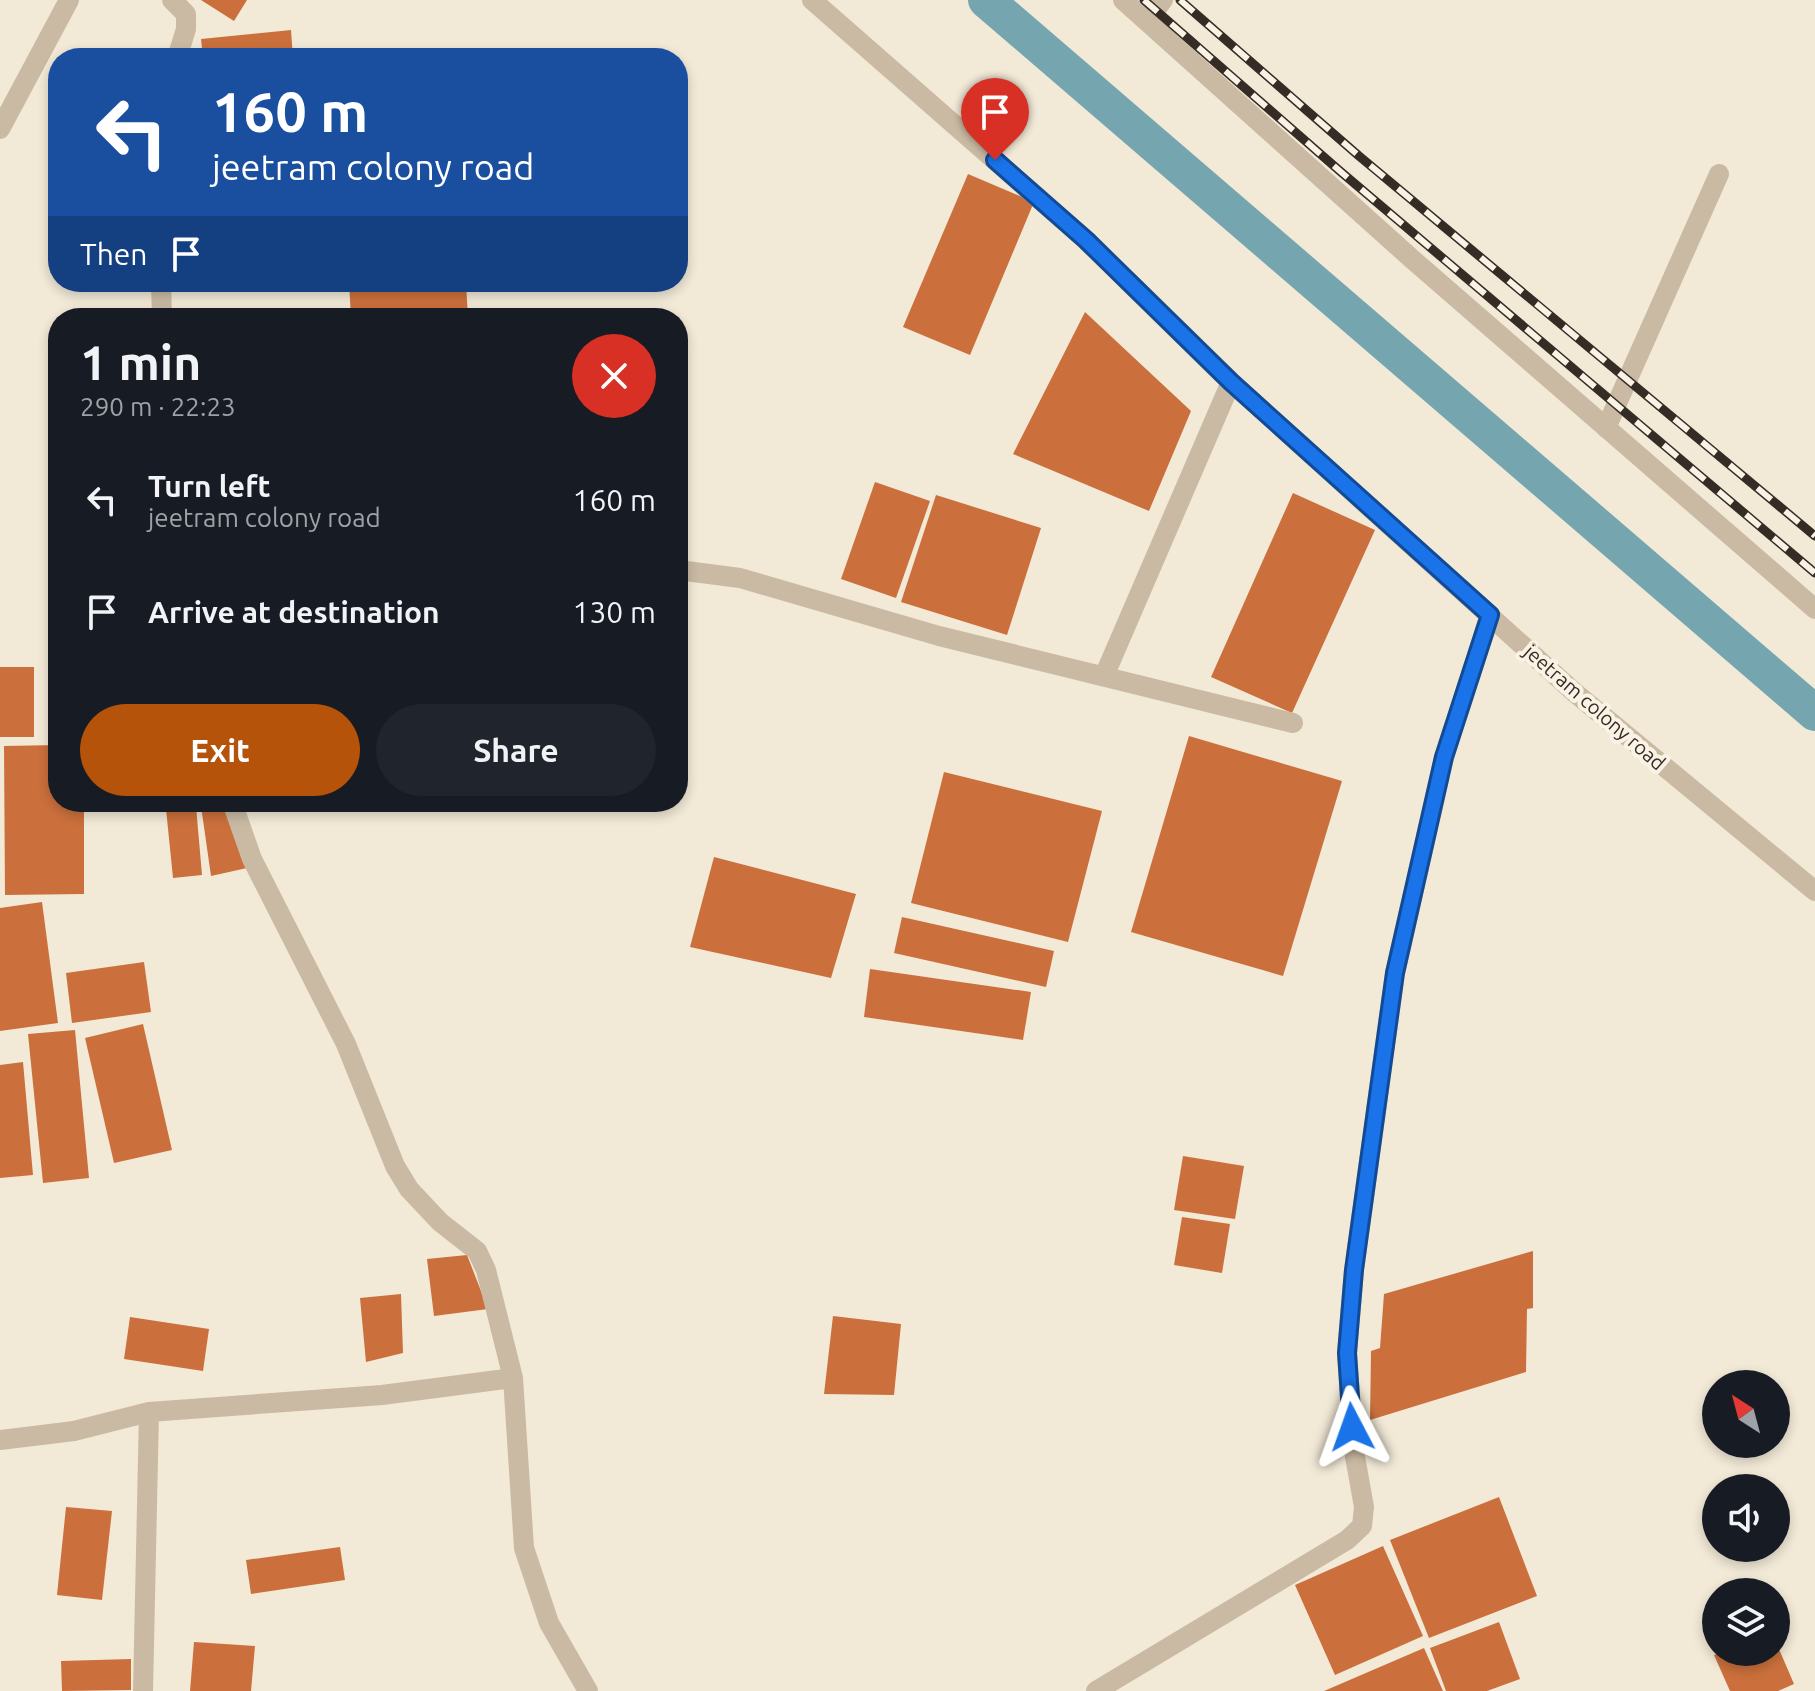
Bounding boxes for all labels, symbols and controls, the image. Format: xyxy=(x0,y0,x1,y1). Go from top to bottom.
pin xyxy=(961,78,1029,160)
icon: left xyxy=(80,80,184,184)
text: 160 m xyxy=(212,80,368,143)
icon: arrive xyxy=(973,90,1017,134)
text: jeetram colony road xyxy=(212,146,534,187)
icon: arrive xyxy=(164,232,208,276)
text: Then xyxy=(80,237,148,271)
button: close xyxy=(572,334,656,418)
text: 1 min xyxy=(80,335,201,389)
text: 290 m · 22:23 xyxy=(80,392,236,421)
text: Turn left xyxy=(148,469,270,503)
icon: left xyxy=(80,478,124,522)
text: 160 m xyxy=(572,483,656,517)
text: jeetram colony road xyxy=(148,503,381,532)
icon: arrive xyxy=(80,590,124,634)
text: Arrive at destination xyxy=(148,595,440,629)
text: 130 m xyxy=(572,595,656,629)
street label: jeetram colony road xyxy=(1518,638,1670,774)
button: Exit xyxy=(80,704,360,796)
button: Share xyxy=(376,704,656,796)
north arrow xyxy=(1702,1370,1790,1458)
map controls xyxy=(1702,1370,1790,1666)
position arrow xyxy=(1310,1385,1394,1469)
button: sound xyxy=(1702,1474,1790,1562)
button: layers xyxy=(1702,1578,1790,1666)

